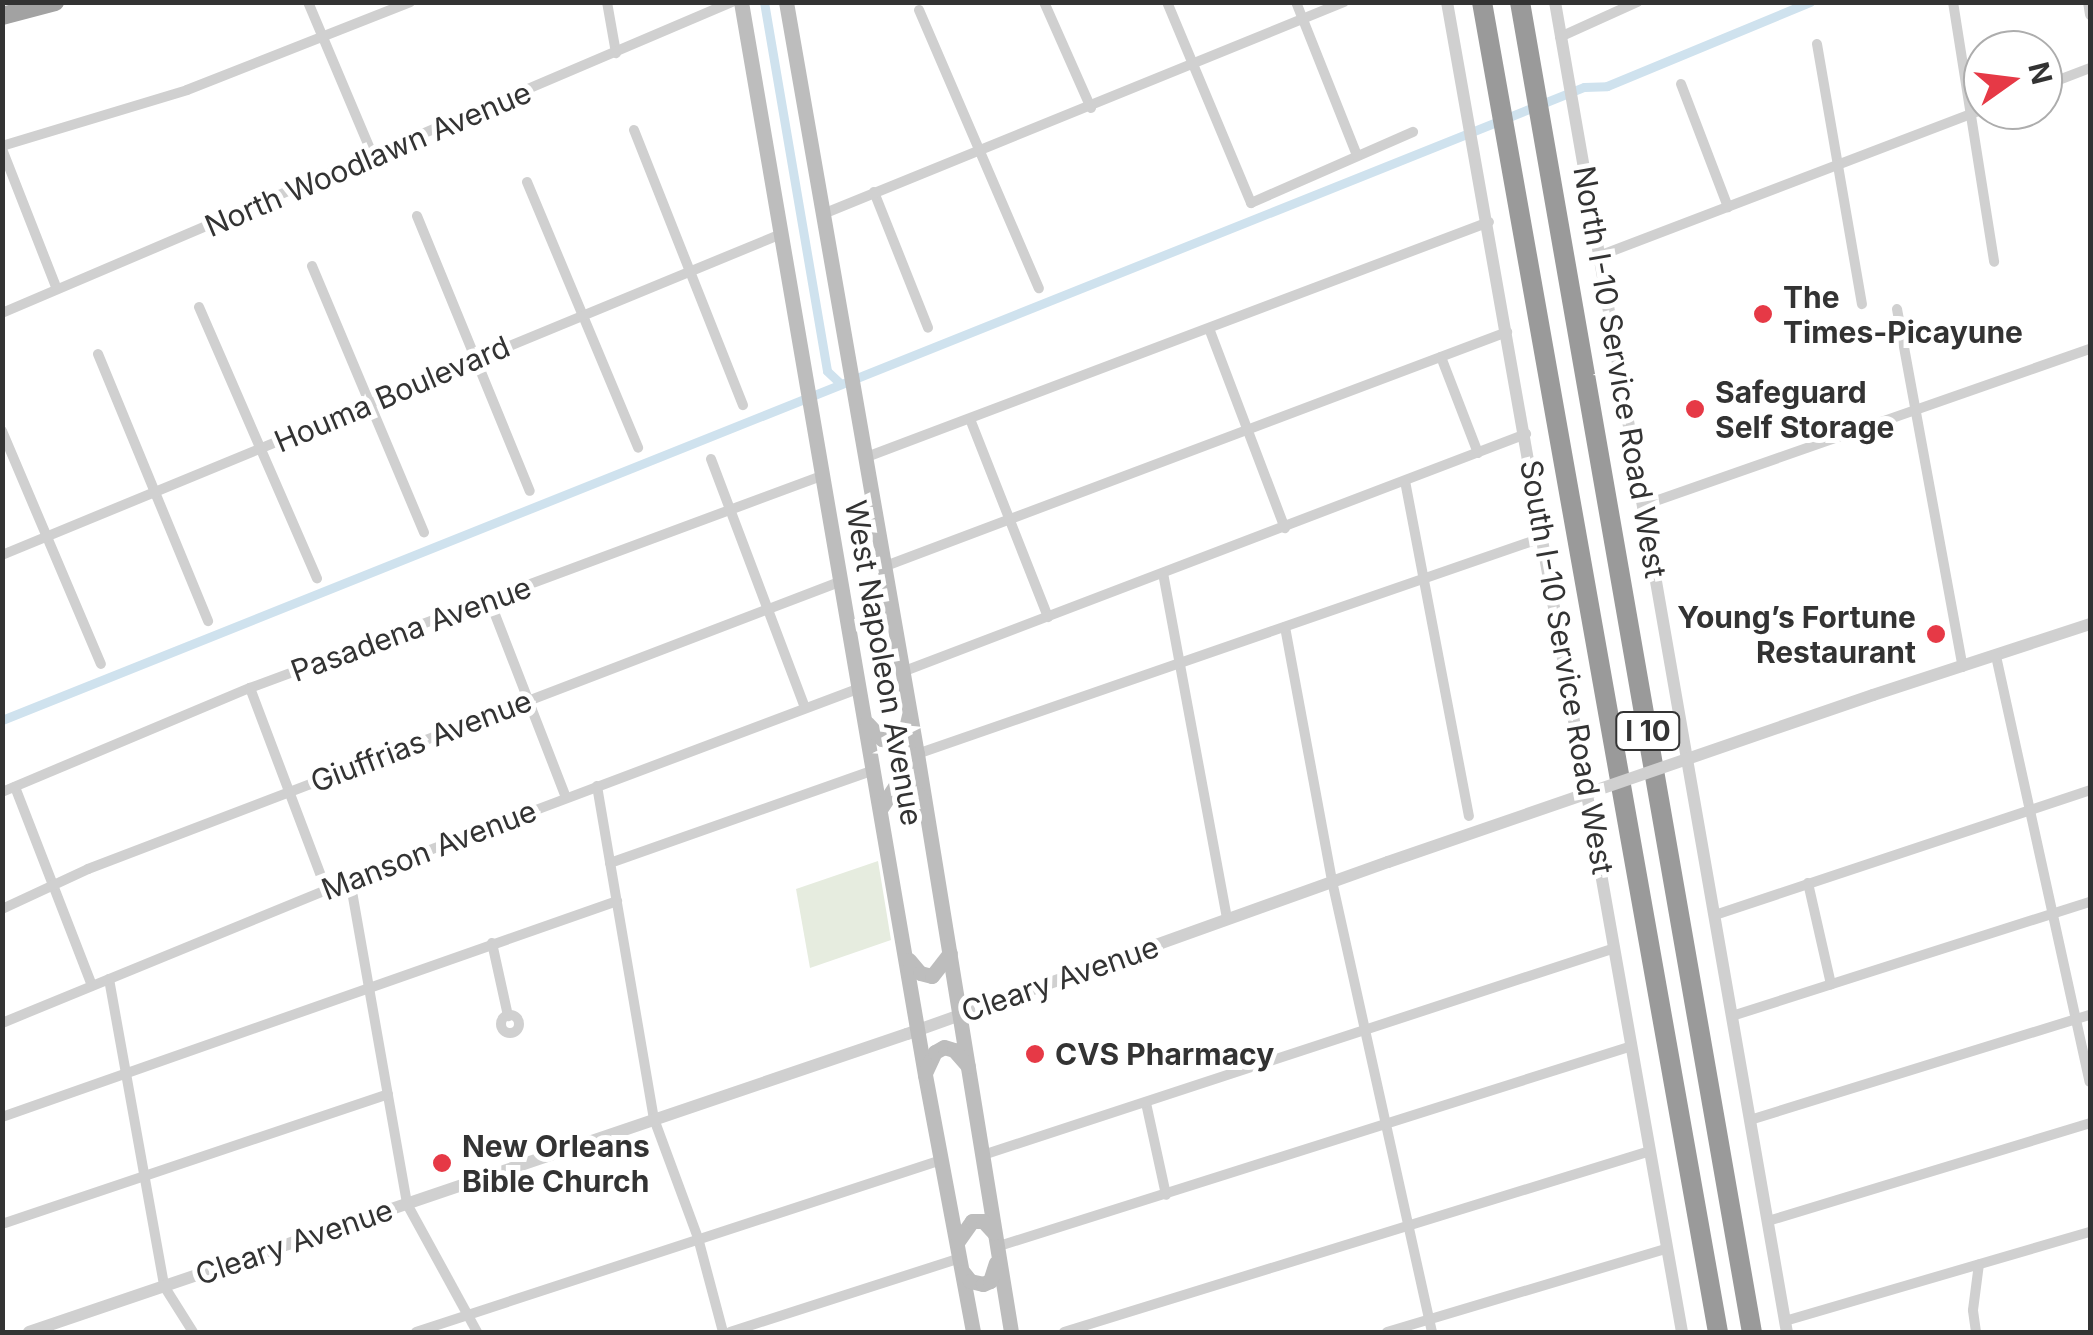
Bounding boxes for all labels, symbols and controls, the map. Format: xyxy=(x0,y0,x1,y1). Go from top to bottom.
north arrow xyxy=(1963,30,2063,130)
text: N xyxy=(2021,59,2059,88)
street label: North Woodlawn Avenue xyxy=(199,74,537,244)
street label: North I-10 Service Road West xyxy=(1566,163,1674,581)
place label: The Times-Picayune xyxy=(1783,279,2023,350)
marker: The Times-Picayune xyxy=(1752,303,1774,325)
street label: Houma Boulevard xyxy=(269,328,515,460)
place label: Safeguard Self Storage xyxy=(1715,374,1894,444)
marker: Safeguard Self Storage xyxy=(1684,398,1706,420)
street label: South I-10 Service Road West xyxy=(1513,457,1621,877)
street label: West Napoleon Avenue xyxy=(838,498,930,828)
street label: Pasadena Avenue xyxy=(286,569,536,689)
place label: Young’s Fortune Restaurant xyxy=(1677,599,1916,670)
marker: Young’s Fortune Restaurant xyxy=(1925,623,1947,645)
street label: Giuffrias Avenue xyxy=(305,682,537,800)
road number: I 10 xyxy=(1613,708,1683,754)
street label: Manson Avenue xyxy=(317,793,541,907)
street label: Cleary Avenue xyxy=(957,928,1163,1030)
place label: CVS Pharmacy xyxy=(1055,1036,1274,1072)
marker: CVS Pharmacy xyxy=(1024,1043,1046,1065)
place label: New Orleans Bible Church xyxy=(462,1128,650,1198)
marker: New Orleans Bible Church xyxy=(431,1152,453,1174)
street label: Cleary Avenue xyxy=(191,1191,397,1293)

